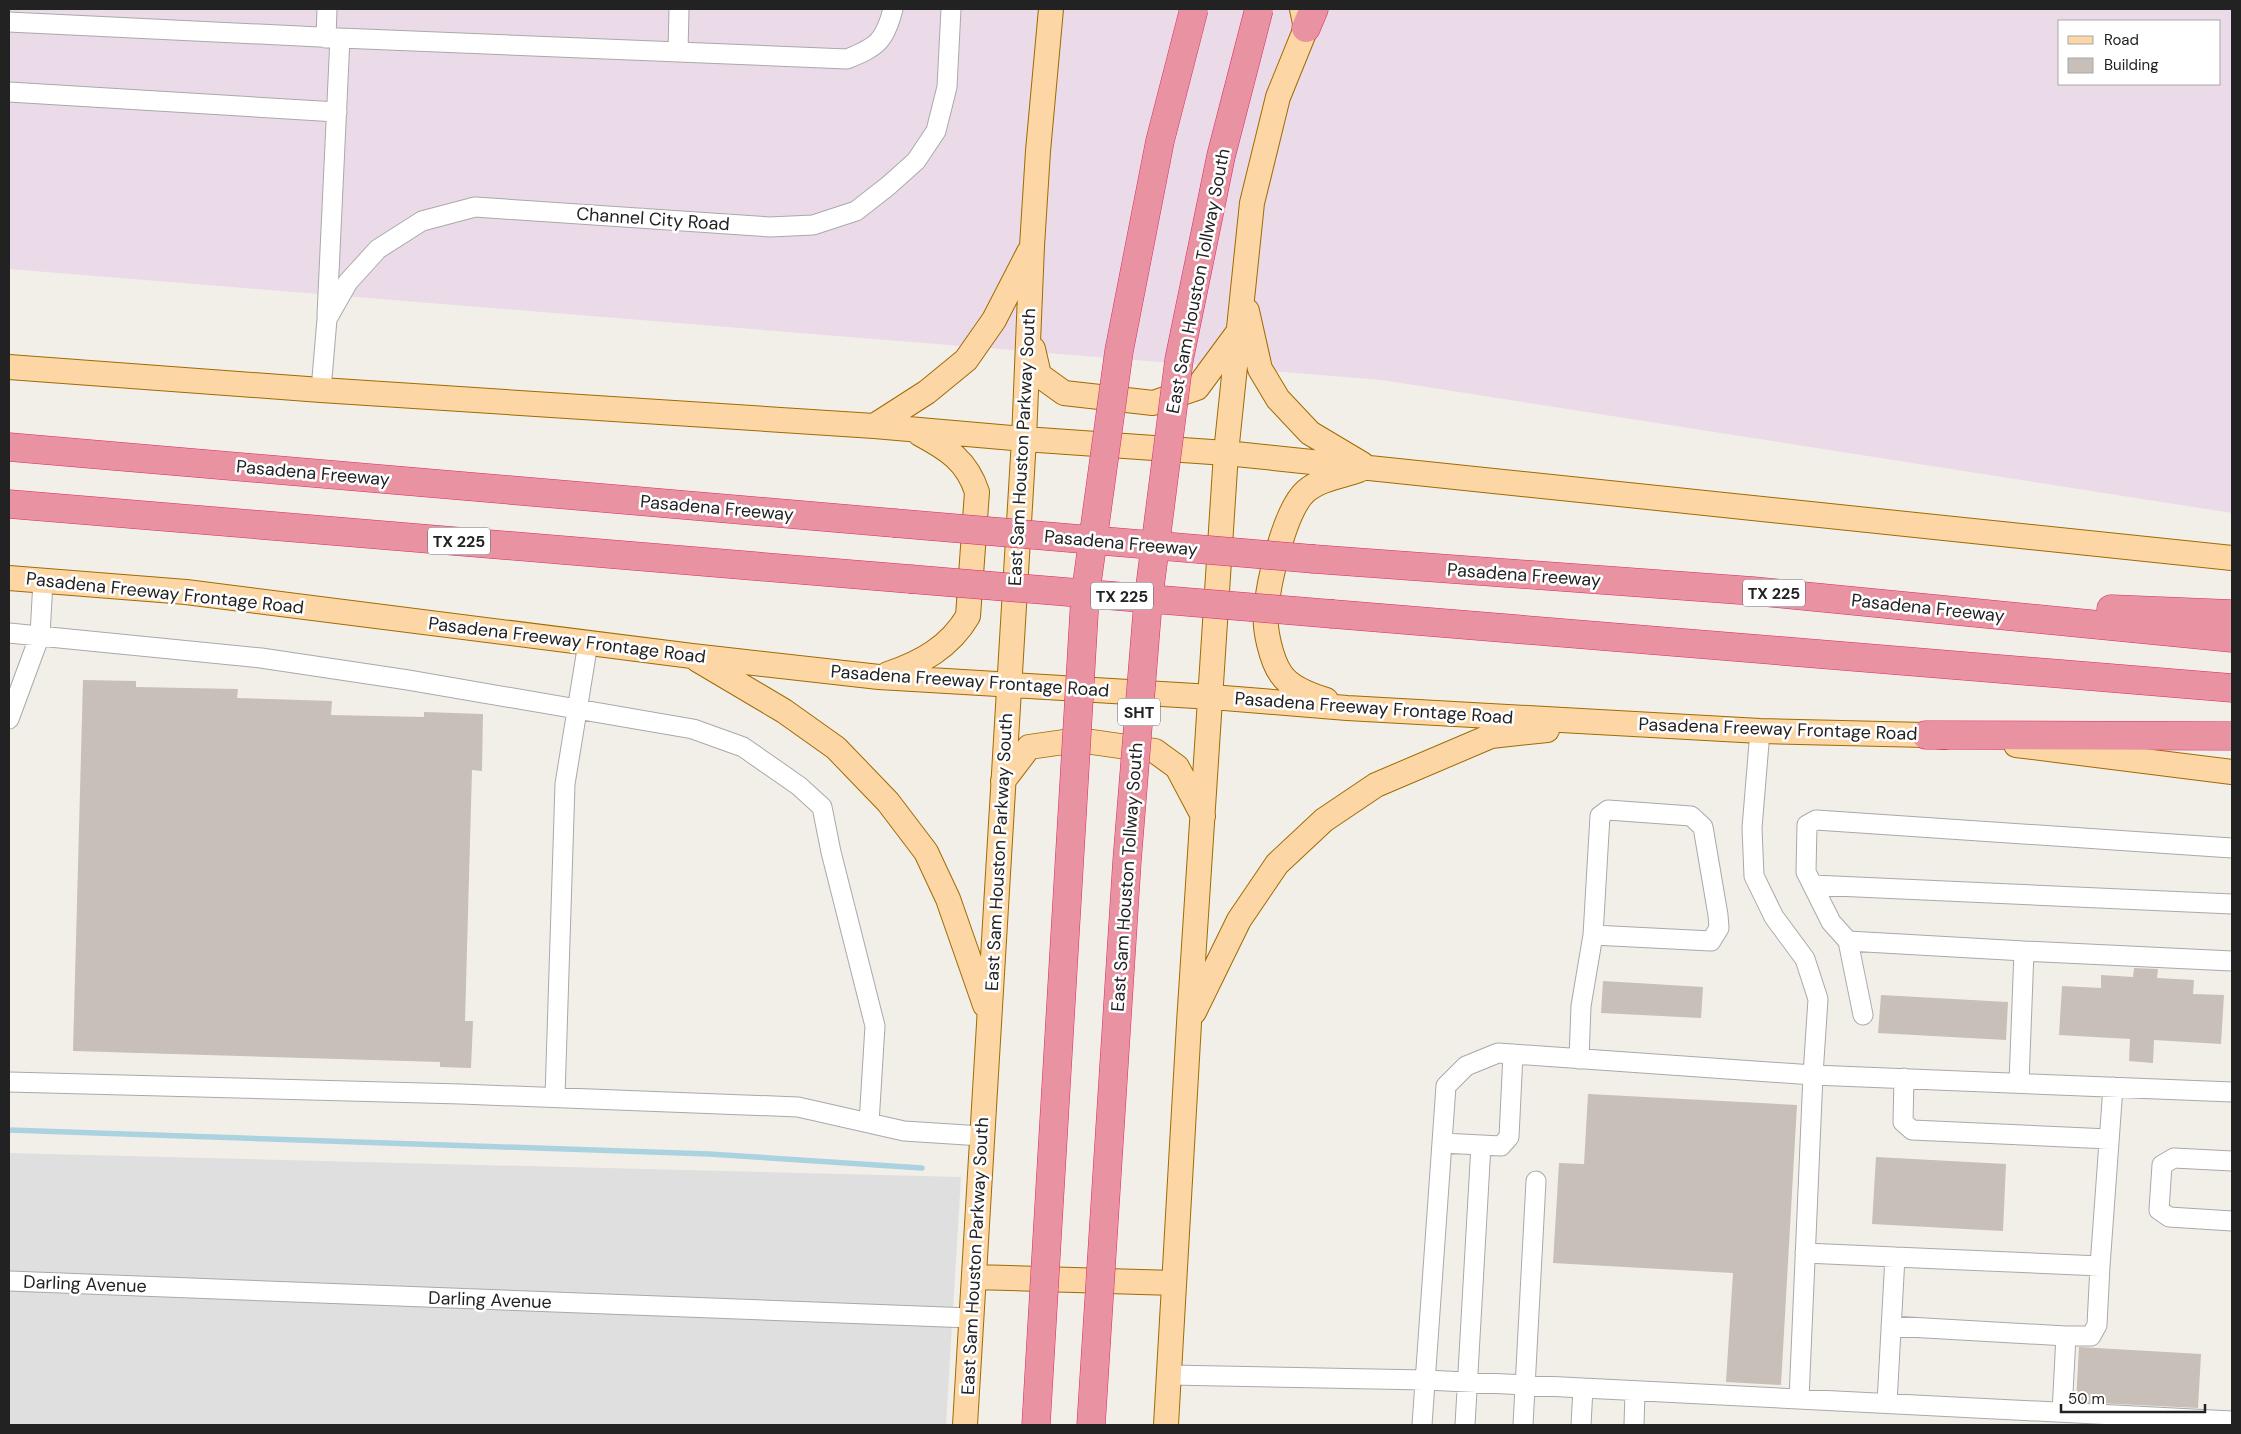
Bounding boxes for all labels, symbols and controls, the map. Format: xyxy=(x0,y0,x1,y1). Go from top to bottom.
legend xyxy=(2058,20,2221,85)
text: Road xyxy=(2104,30,2139,50)
text: Building xyxy=(2104,55,2159,75)
street label: East Sam Houston Tollway South xyxy=(1160,146,1236,416)
street label: Channel City Road xyxy=(575,202,731,236)
street label: East Sam Houston Parkway South xyxy=(1003,308,1041,586)
street label: Pasadena Freeway xyxy=(235,454,391,492)
street label: Pasadena Freeway xyxy=(639,489,795,527)
street label: Pasadena Freeway xyxy=(1043,524,1199,562)
road number: TX 225 xyxy=(428,528,490,554)
street label: Pasadena Freeway xyxy=(1446,558,1602,592)
street label: Pasadena Freeway Frontage Road xyxy=(25,566,305,620)
road number: TX 225 xyxy=(1743,580,1805,606)
road number: TX 225 xyxy=(1091,582,1153,610)
street label: Pasadena Freeway xyxy=(1850,588,2006,628)
street label: Pasadena Freeway Frontage Road xyxy=(427,611,707,669)
street label: Pasadena Freeway Frontage Road xyxy=(830,659,1110,703)
street label: Pasadena Freeway Frontage Road xyxy=(1234,686,1514,730)
road number: SHT xyxy=(1118,699,1160,726)
street label: Pasadena Freeway Frontage Road xyxy=(1638,712,1918,746)
street label: East Sam Houston Parkway South xyxy=(980,713,1018,991)
street label: East Sam Houston Tollway South xyxy=(1106,742,1148,1012)
street label: East Sam Houston Parkway South xyxy=(956,1117,994,1395)
street label: Darling Avenue xyxy=(23,1270,147,1298)
street label: Darling Avenue xyxy=(428,1286,552,1314)
scale bar xyxy=(2061,1382,2205,1414)
text: 50 m xyxy=(2068,1389,2105,1409)

